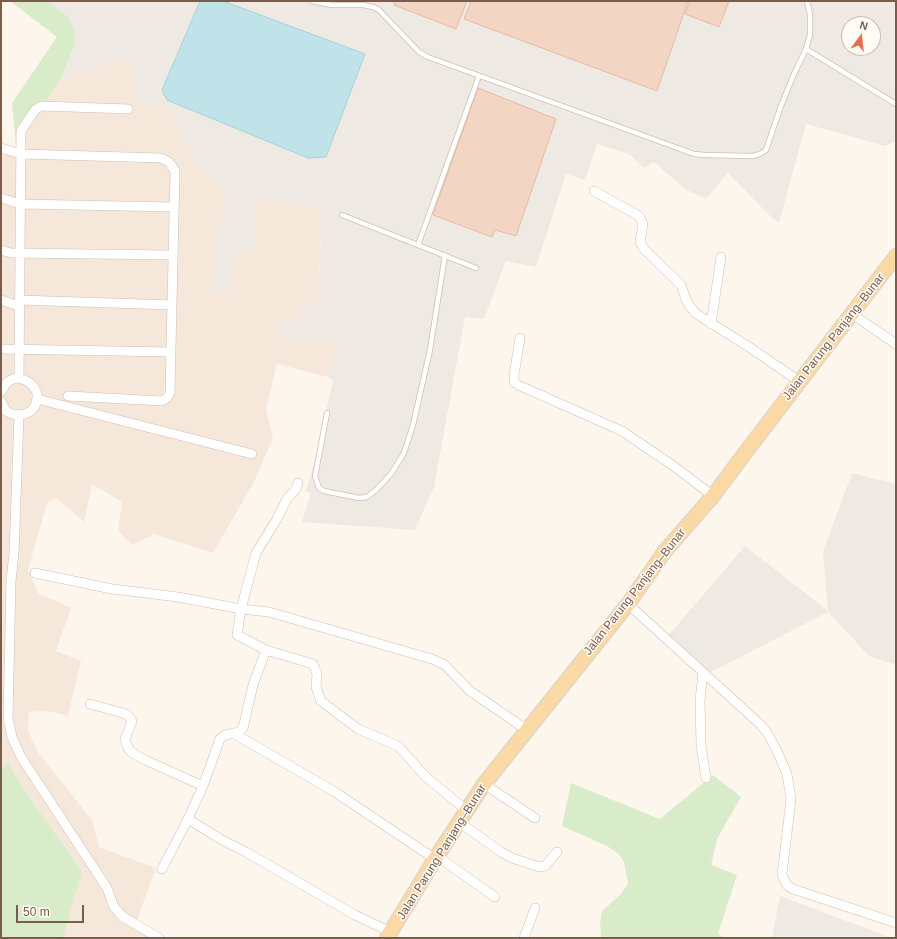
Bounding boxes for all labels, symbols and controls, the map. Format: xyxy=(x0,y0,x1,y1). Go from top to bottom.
north arrow xyxy=(841,16,881,56)
text: N xyxy=(858,19,869,32)
street label: Jalan Parung Panjang–Bunar xyxy=(780,271,888,403)
street label: Jalan Parung Panjang–Bunar xyxy=(581,526,689,658)
street label: Jalan Parung Panjang–Bunar xyxy=(394,782,490,922)
scale bar xyxy=(18,897,86,923)
text: 50 m xyxy=(23,905,50,919)

